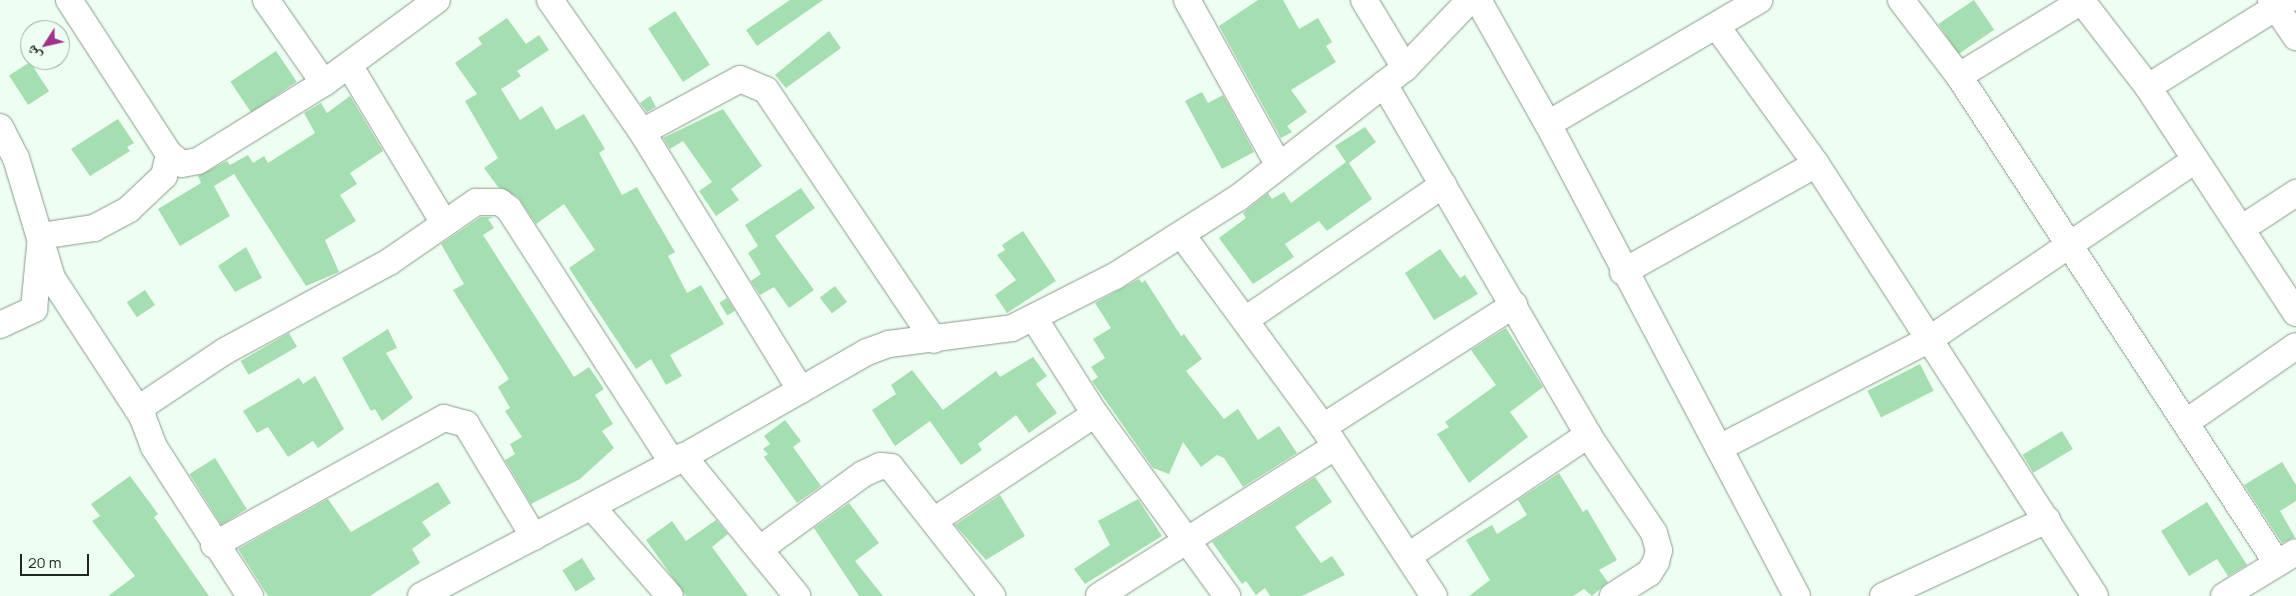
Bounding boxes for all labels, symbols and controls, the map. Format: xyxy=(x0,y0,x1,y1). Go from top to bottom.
north arrow xyxy=(20,20,70,70)
text: ش xyxy=(21,42,45,65)
scale bar xyxy=(22,544,91,576)
text: 20 m xyxy=(28,552,61,573)

